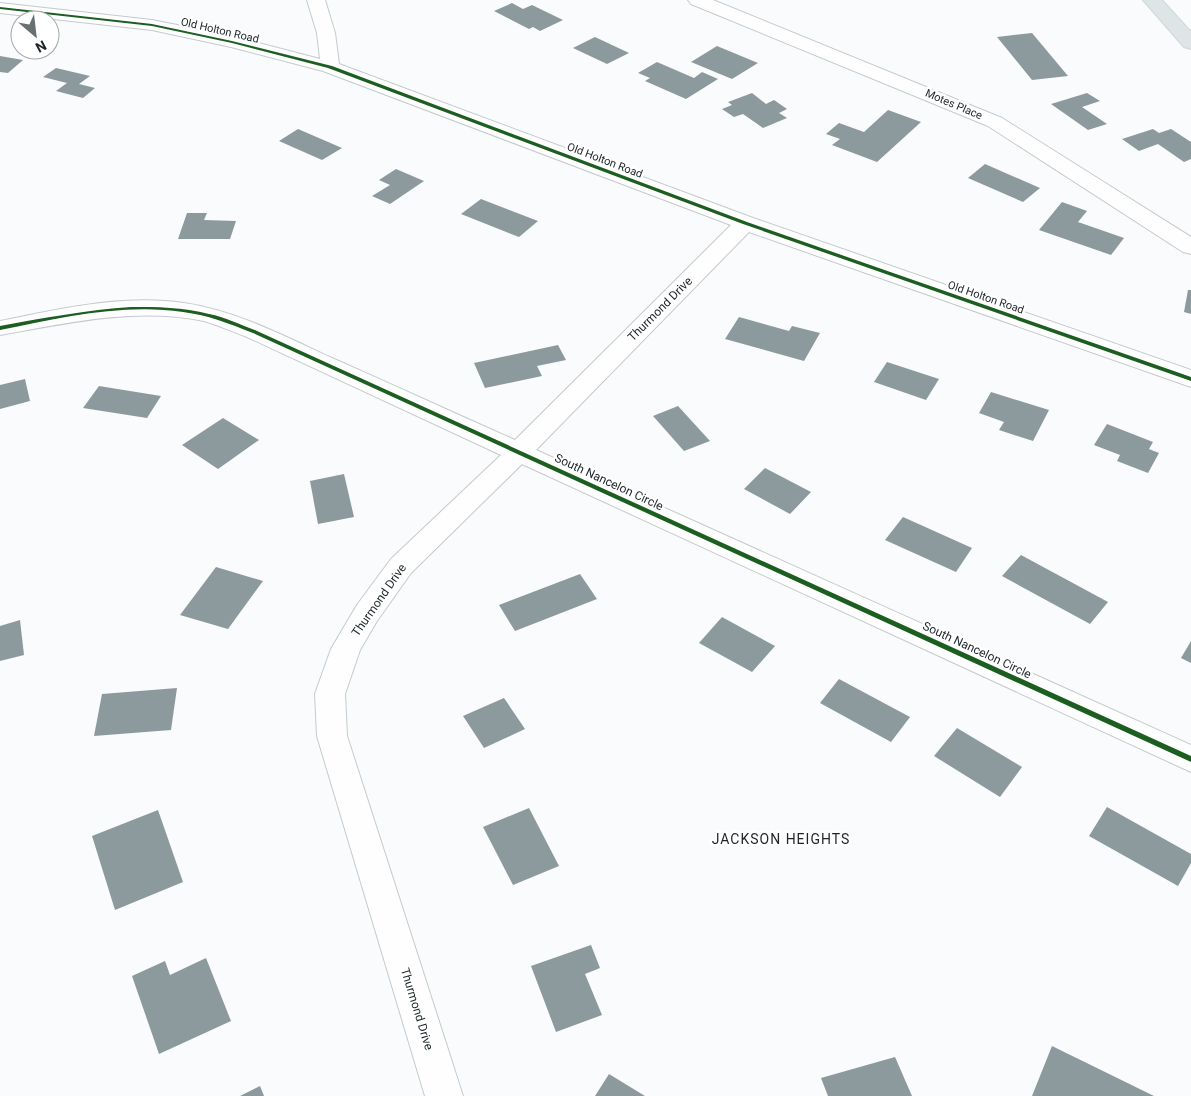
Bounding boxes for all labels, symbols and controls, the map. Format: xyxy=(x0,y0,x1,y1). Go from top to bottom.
north arrow xyxy=(10,10,60,60)
street label: Old Holton Road xyxy=(180,15,260,46)
text: N xyxy=(33,37,49,56)
street label: Motes Place xyxy=(923,87,985,122)
street label: Old Holton Road xyxy=(565,140,644,181)
street label: Thurmond Drive xyxy=(625,274,695,344)
street label: Old Holton Road xyxy=(946,278,1026,317)
street label: South Nancelon Circle xyxy=(553,451,665,513)
street label: Thurmond Drive xyxy=(349,561,409,639)
street label: South Nancelon Circle xyxy=(921,619,1033,681)
district label: JACKSON HEIGHTS xyxy=(712,831,850,847)
street label: Thurmond Drive xyxy=(398,966,436,1052)

